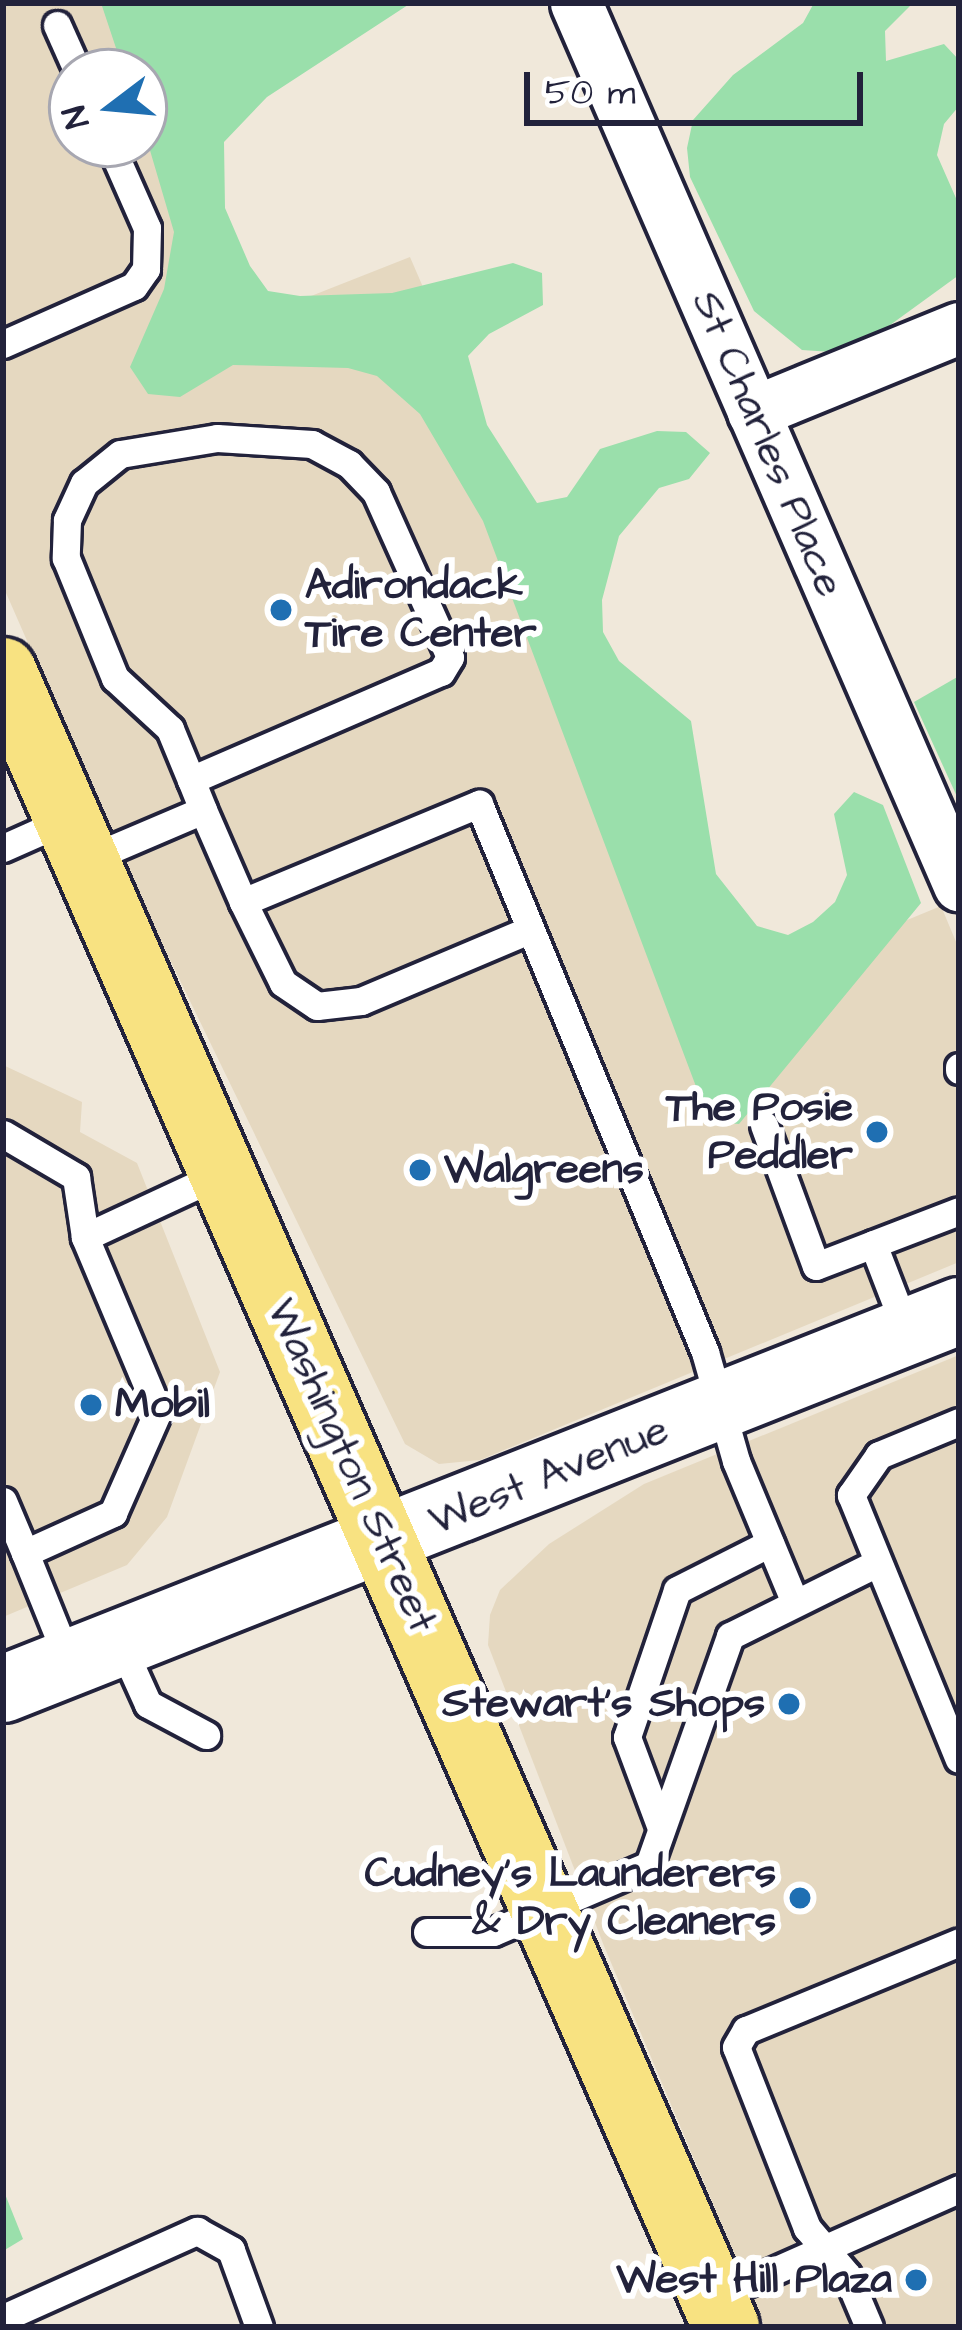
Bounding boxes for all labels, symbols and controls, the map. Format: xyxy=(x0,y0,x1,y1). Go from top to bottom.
north arrow xyxy=(48,48,168,168)
scale bar xyxy=(530,48,869,122)
text: 50 m xyxy=(545,67,636,118)
text: N xyxy=(51,101,101,133)
street label: St Charles Place xyxy=(680,284,854,604)
place label: Adirondack Tire Center xyxy=(305,561,537,660)
marker: Adirondack Tire Center xyxy=(268,597,294,623)
place label: The Posie Peddler xyxy=(666,1083,853,1182)
marker: The Posie Peddler xyxy=(864,1119,890,1145)
place label: Walgreens xyxy=(444,1145,644,1195)
marker: Walgreens xyxy=(407,1157,433,1183)
street label: Washington Street xyxy=(255,1291,447,1641)
place label: Mobil xyxy=(115,1380,210,1430)
marker: Mobil xyxy=(78,1392,104,1418)
street label: West Avenue xyxy=(422,1405,676,1547)
place label: Stewart's Shops xyxy=(442,1679,765,1729)
marker: Stewart's Shops xyxy=(776,1691,802,1717)
place label: Cudney's Launderers & Dry Cleaners xyxy=(365,1849,776,1948)
marker: Cudney's Launderers & Dry Cleaners xyxy=(787,1885,813,1911)
place label: West Hill Plaza xyxy=(616,2255,892,2305)
marker: West Hill Plaza xyxy=(903,2267,929,2293)

